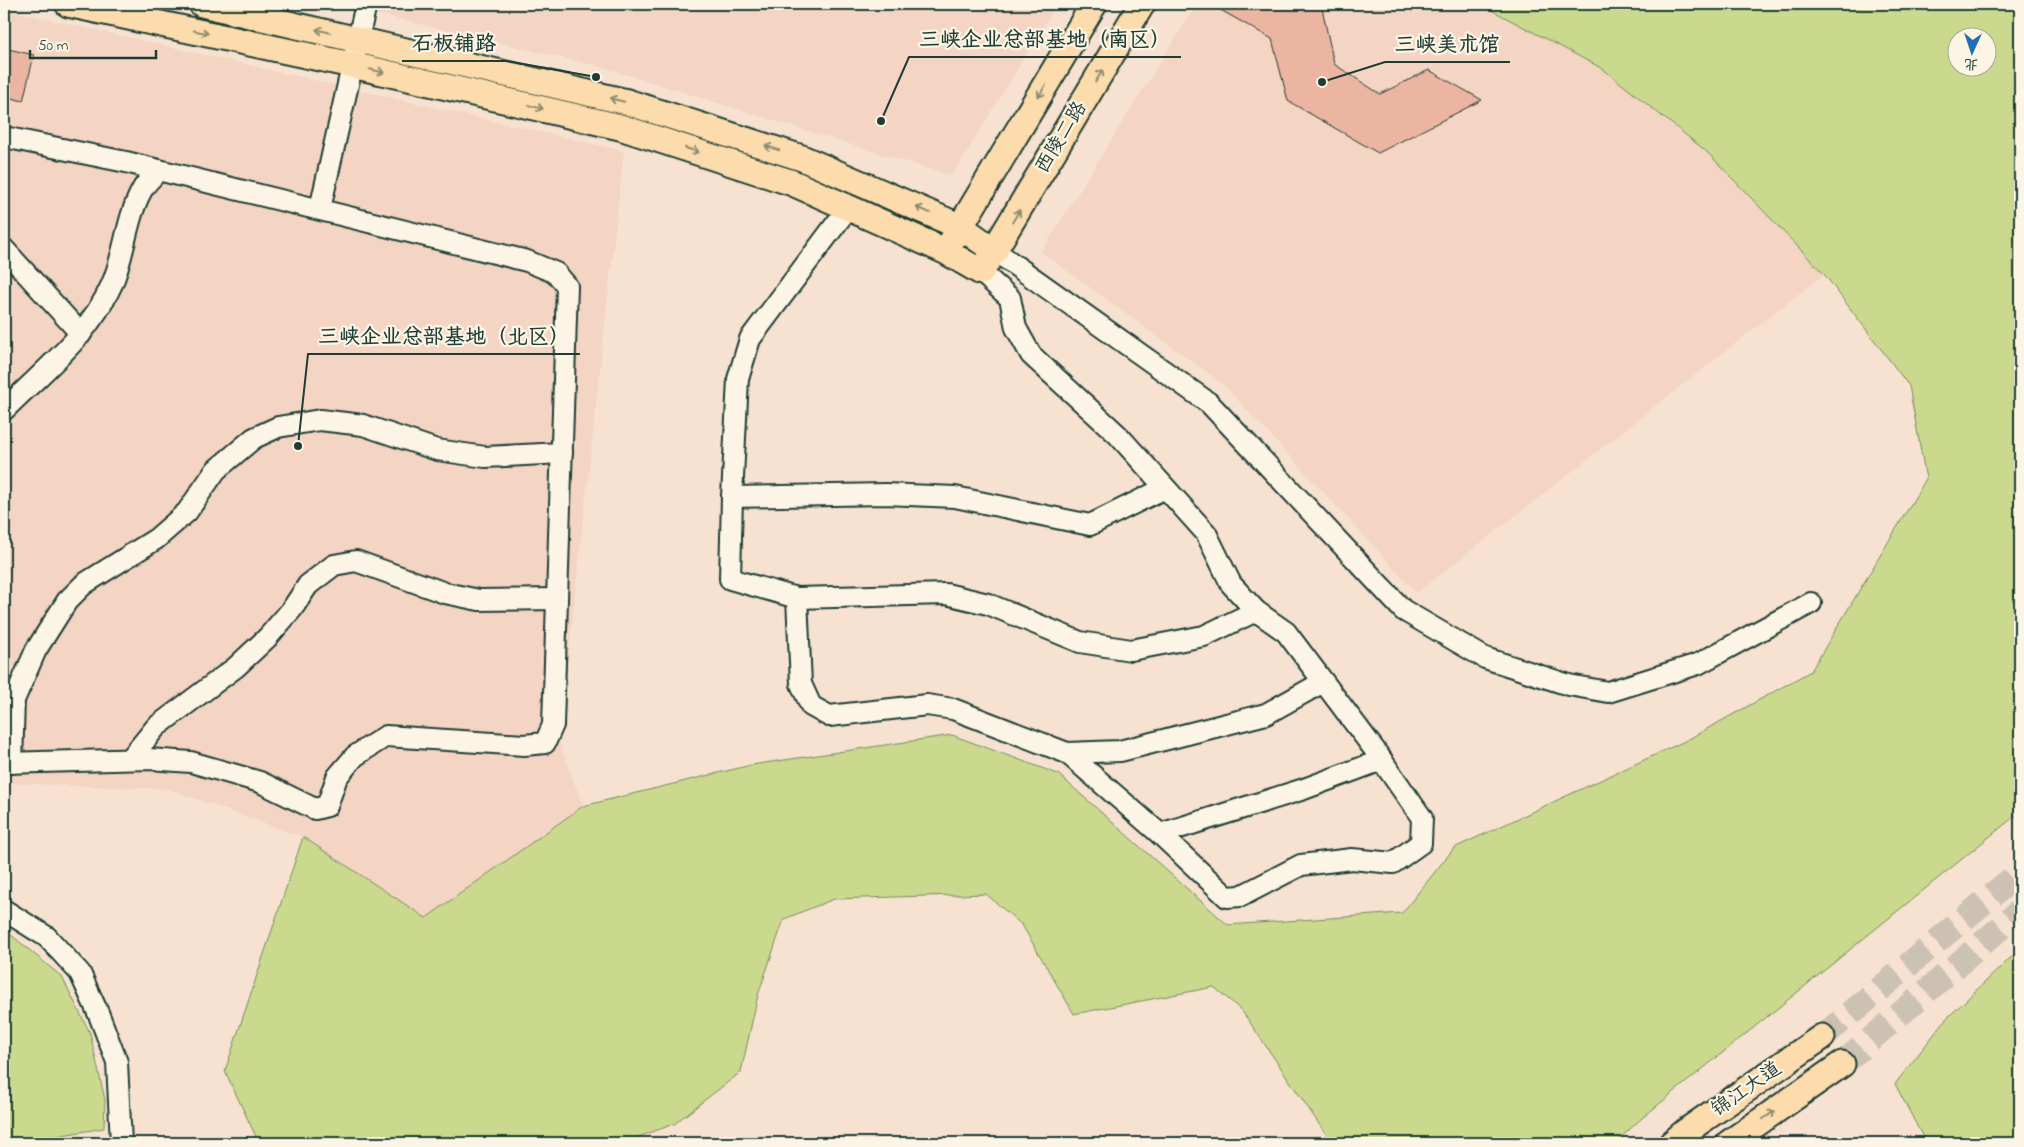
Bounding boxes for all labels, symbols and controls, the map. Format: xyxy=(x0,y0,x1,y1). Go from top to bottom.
callout: 三峡企业总部基地（南区） xyxy=(909,21,1181,57)
callout: 石板铺路 xyxy=(402,25,506,61)
one-way arrow xyxy=(315,26,331,35)
text: 三峡企业总部基地（南区） xyxy=(919,26,1171,56)
callout: 三峡美术馆 xyxy=(1385,26,1510,62)
scale bar xyxy=(30,28,156,60)
one-way arrow xyxy=(193,28,209,38)
north arrow xyxy=(1946,28,1996,78)
text: 石板铺路 xyxy=(412,30,496,60)
text: 三峡美术馆 xyxy=(1395,31,1500,61)
text: 50 m xyxy=(38,35,69,57)
text: 北 xyxy=(1964,53,1979,74)
one-way arrow xyxy=(369,67,385,76)
one-way arrow xyxy=(1094,69,1104,84)
one-way arrow xyxy=(1037,83,1047,97)
one-way arrow xyxy=(610,95,626,104)
street label: 西陵二路 xyxy=(1029,95,1096,180)
one-way arrow xyxy=(527,103,543,112)
one-way arrow xyxy=(765,143,781,153)
one-way arrow xyxy=(684,146,700,156)
one-way arrow xyxy=(916,204,931,214)
one-way arrow xyxy=(1011,209,1021,223)
callout: 三峡企业总部基地（北区） xyxy=(308,318,580,354)
text: 三峡企业总部基地（北区） xyxy=(318,323,570,353)
street label: 锦江大道 xyxy=(1706,1055,1788,1125)
one-way arrow xyxy=(1762,1110,1776,1120)

